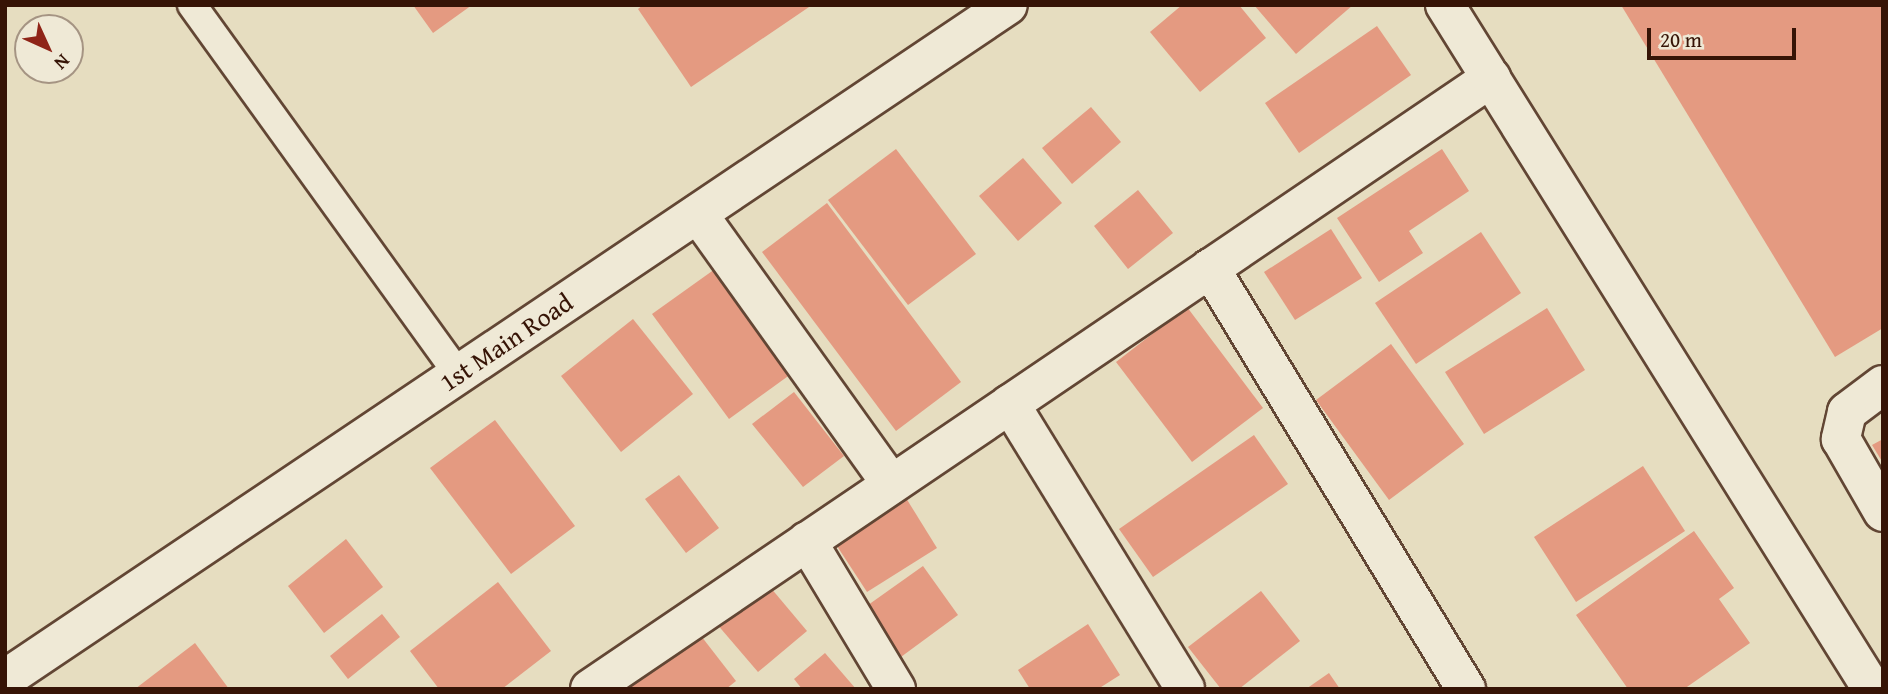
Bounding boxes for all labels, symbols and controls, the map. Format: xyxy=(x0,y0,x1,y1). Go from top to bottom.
north arrow xyxy=(14,14,84,84)
scale bar xyxy=(1650,14,1799,58)
text: 20 m xyxy=(1660,24,1702,55)
text: N xyxy=(48,48,77,77)
street label: 1st Main Road xyxy=(434,286,578,398)

